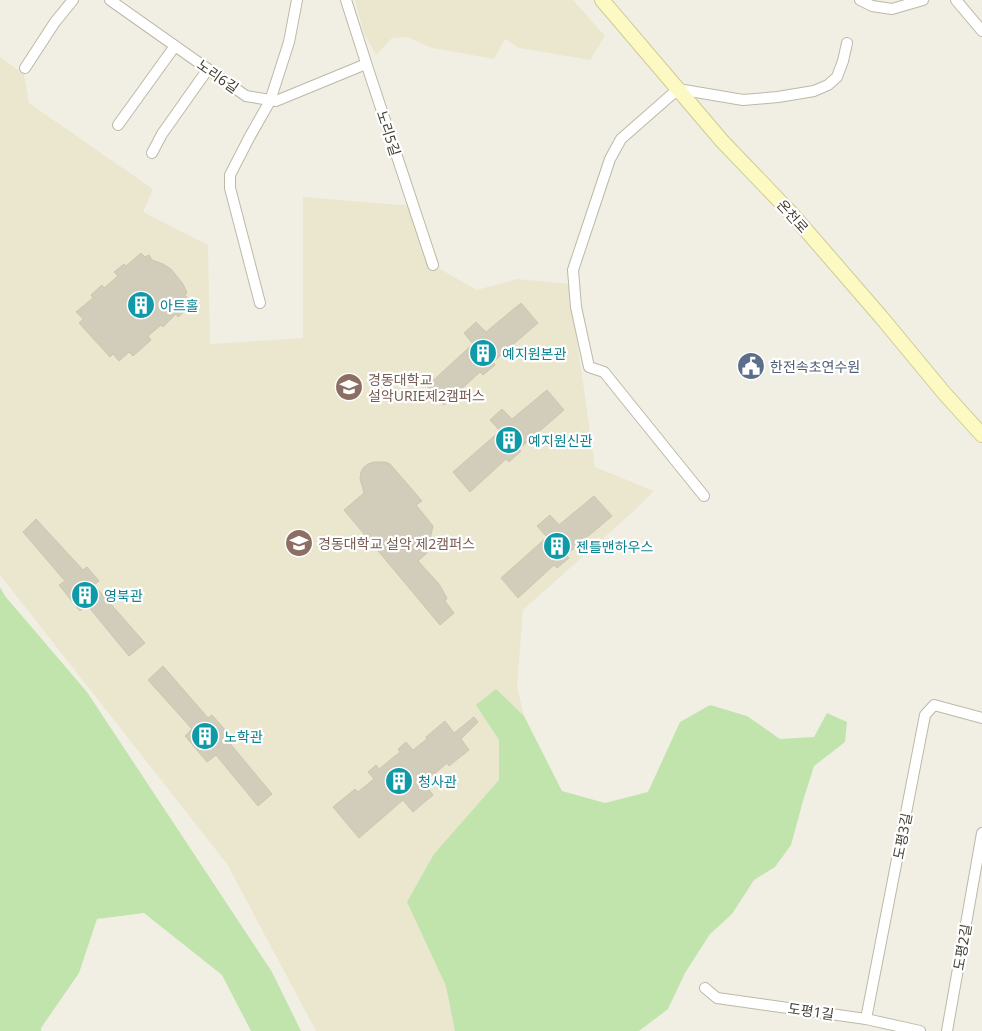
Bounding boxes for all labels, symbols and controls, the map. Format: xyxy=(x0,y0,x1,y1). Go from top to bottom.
street label: 노리6길 xyxy=(193,55,243,97)
street label: 노리5길 xyxy=(373,108,405,158)
street label: 온천로 xyxy=(773,195,813,237)
building icon: 아트홀 xyxy=(126,290,156,320)
place label: 아트홀 xyxy=(160,296,199,315)
building icon: 예지원본관 xyxy=(468,338,498,368)
place label: 예지원본관 xyxy=(502,344,567,363)
public building icon: 한전속초연수원 xyxy=(736,351,766,381)
place label: 한전속초연수원 xyxy=(770,357,860,376)
place label: 경동대학교 설악URIE제2캠퍼스 xyxy=(368,370,485,405)
school or university icon: 경동대학교 설악URIE제2캠퍼스 xyxy=(334,372,364,402)
building icon: 예지원신관 xyxy=(494,425,524,455)
place label: 예지원신관 xyxy=(528,431,593,450)
school or university icon: 경동대학교 설악 제2캠퍼스 xyxy=(284,528,314,558)
building icon: 젠틀맨하우스 xyxy=(542,531,572,561)
place label: 경동대학교 설악 제2캠퍼스 xyxy=(318,534,475,553)
place label: 젠틀맨하우스 xyxy=(576,537,653,556)
building icon: 영북관 xyxy=(70,580,100,610)
place label: 영북관 xyxy=(104,586,143,605)
building icon: 노학관 xyxy=(190,721,220,751)
place label: 노학관 xyxy=(224,727,263,746)
building icon: 청사관 xyxy=(384,766,414,796)
place label: 청사관 xyxy=(418,772,457,791)
street label: 도평3길 xyxy=(888,811,916,861)
street label: 도평2길 xyxy=(949,922,975,972)
street label: 도평1길 xyxy=(787,998,835,1024)

